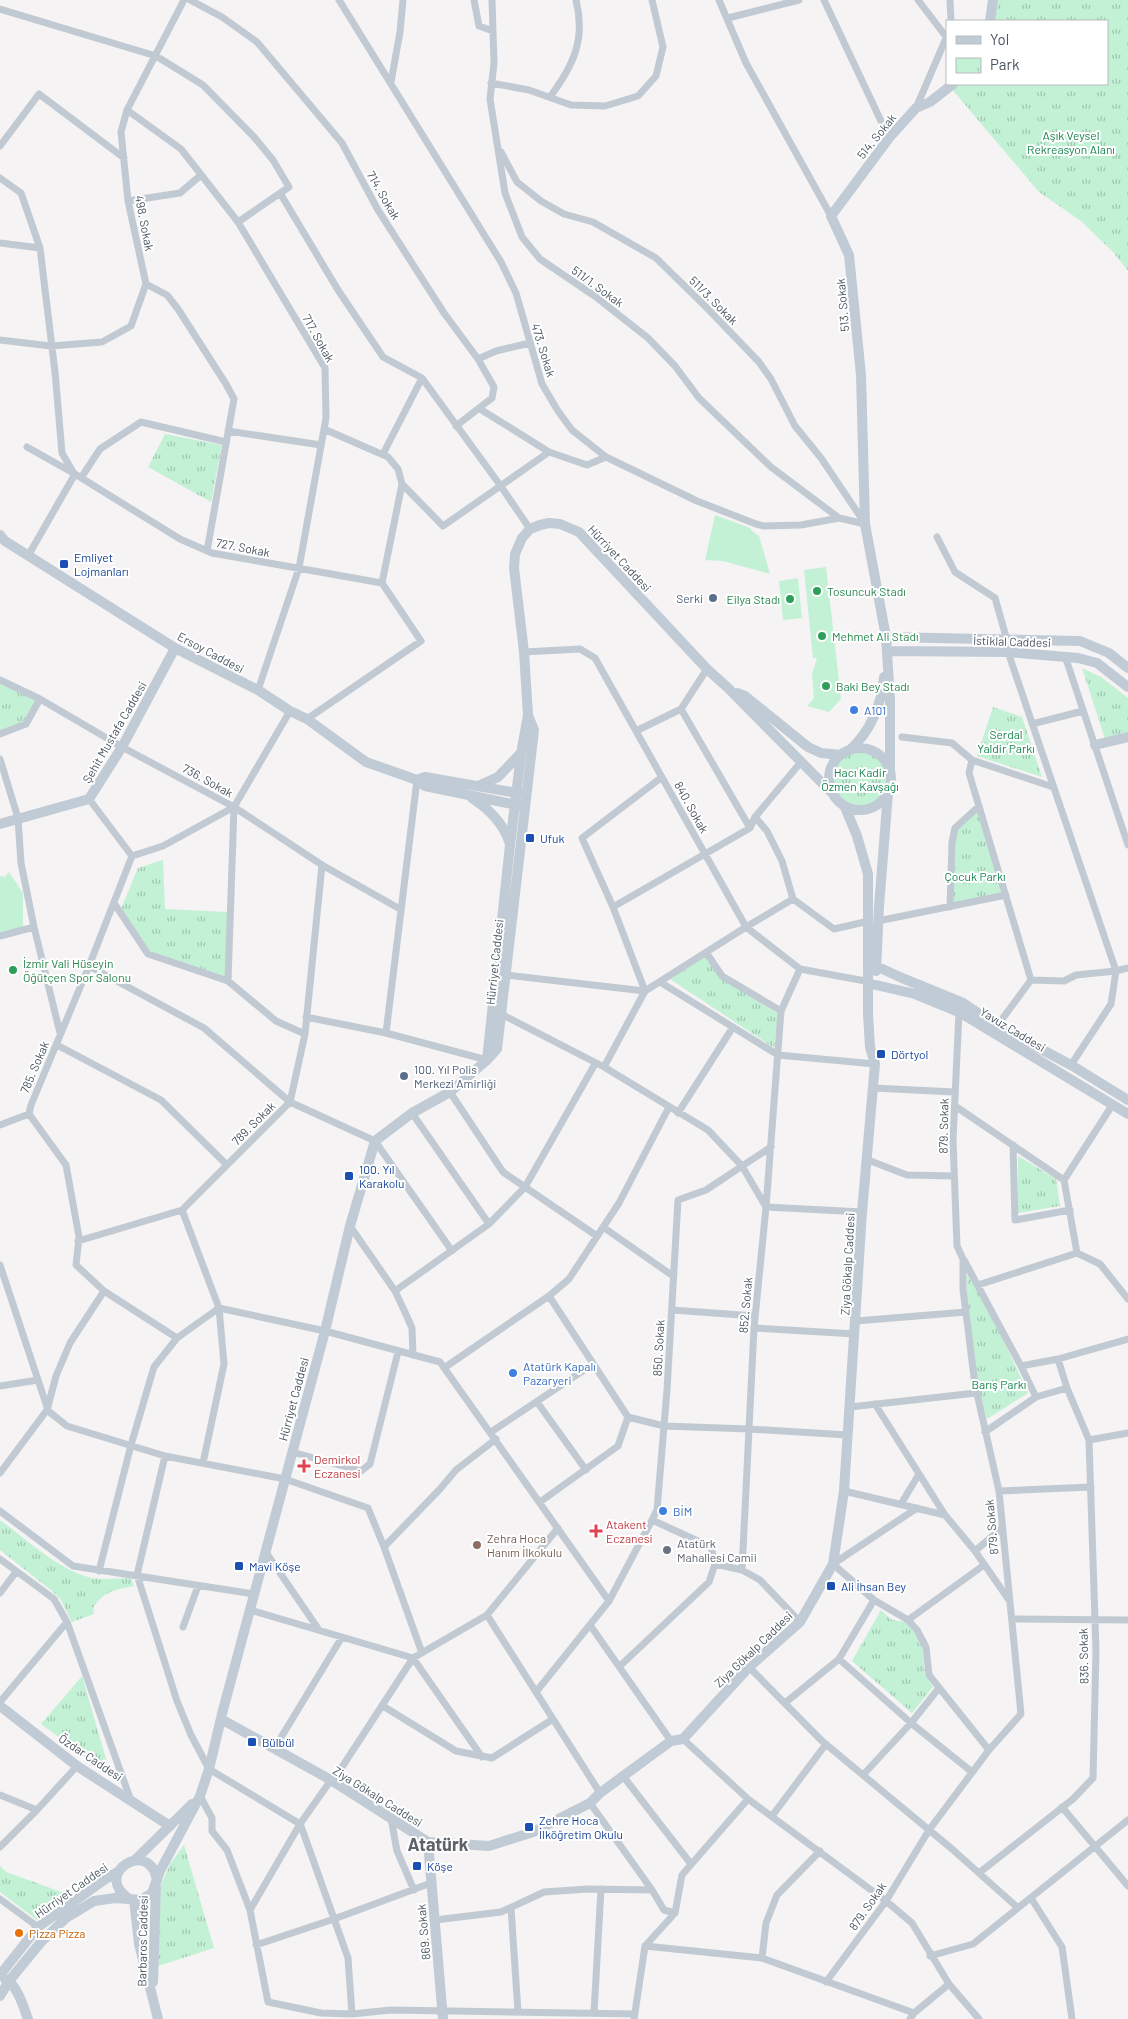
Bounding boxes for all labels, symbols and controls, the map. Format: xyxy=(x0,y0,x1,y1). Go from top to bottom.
legend xyxy=(946,20,1108,85)
text: Yol xyxy=(990,30,1009,48)
text: Park xyxy=(990,55,1020,73)
street label: 514. Sokak xyxy=(854,111,898,161)
park label: Aşık Veysel Rekreasyon Alanı xyxy=(1027,128,1115,156)
street label: 714. Sokak xyxy=(364,168,404,222)
street label: 498. Sokak xyxy=(133,194,157,252)
street label: 511/1. Sokak xyxy=(569,263,627,309)
street label: 511/3. Sokak xyxy=(687,273,741,327)
street label: 513. Sokak xyxy=(833,278,851,332)
street label: 717. Sokak xyxy=(300,312,338,364)
street label: 473. Sokak xyxy=(529,321,559,379)
street label: Hürriyet Caddesi xyxy=(586,522,654,594)
street label: 727. Sokak xyxy=(215,535,271,559)
place label: Emliyet Lojmanları xyxy=(74,550,129,578)
marker: Emliyet Lojmanları xyxy=(58,558,70,570)
place label: Tosuncuk Stadı xyxy=(827,584,906,598)
marker: Tosuncuk Stadı xyxy=(811,585,823,597)
place label: Serki xyxy=(676,591,703,605)
marker: Serki xyxy=(707,592,719,604)
place label: Eilya Stadı xyxy=(726,592,780,606)
marker: Eilya Stadı xyxy=(784,593,796,605)
street label: Ersoy Caddesi xyxy=(175,629,247,675)
place label: Mehmet Ali Stadı xyxy=(832,629,918,643)
marker: Mehmet Ali Stadı xyxy=(816,630,828,642)
street label: İstiklal Caddesi xyxy=(973,633,1051,649)
street label: Şehit Mustafa Caddesi xyxy=(79,679,149,785)
place label: Baki Bey Stadı xyxy=(836,679,909,693)
marker: Baki Bey Stadı xyxy=(820,680,832,692)
place label: A101 xyxy=(864,703,886,717)
marker: A101 xyxy=(848,704,860,716)
park label: Serdal Yaldir Parkı xyxy=(977,727,1035,755)
street label: 736. Sokak xyxy=(180,760,236,800)
park label: Hacı Kadir Özmen Kavşağı xyxy=(821,765,899,793)
street label: 840. Sokak xyxy=(672,779,712,835)
place label: Ufuk xyxy=(540,831,565,845)
marker: Ufuk xyxy=(524,832,536,844)
park label: Çocuk Parkı xyxy=(944,869,1006,883)
street label: Hürriyet Caddesi xyxy=(483,918,505,1006)
place label: İzmir Vali Hüseyin Öğütçen Spor Salonu xyxy=(23,956,131,984)
marker: İzmir Vali Hüseyin Öğütçen Spor Salonu xyxy=(7,964,19,976)
street label: Yavuz Caddesi xyxy=(978,1004,1048,1054)
street label: 785. Sokak xyxy=(17,1039,51,1095)
place label: Dörtyol xyxy=(891,1047,928,1061)
marker: Dörtyol xyxy=(875,1048,887,1060)
place label: 100. Yıl Polis Merkezi Amirliği xyxy=(414,1062,496,1090)
marker: 100. Yıl Polis Merkezi Amirliği xyxy=(398,1070,410,1082)
street label: 789. Sokak xyxy=(228,1098,278,1148)
street label: 879. Sokak xyxy=(936,1098,950,1154)
place label: 100. Yıl Karakolu xyxy=(359,1162,404,1190)
marker: 100. Yıl Karakolu xyxy=(343,1170,355,1182)
street label: Ziya Gökalp Caddesi xyxy=(837,1212,857,1316)
street label: 852. Sokak xyxy=(736,1276,754,1334)
street label: 850. Sokak xyxy=(650,1319,666,1377)
street label: Hürriyet Caddesi xyxy=(275,1356,311,1442)
place label: Atatürk Kapalı Pazaryeri xyxy=(523,1359,596,1387)
marker: Atatürk Kapalı Pazaryeri xyxy=(507,1367,519,1379)
park label: Barış Parkı xyxy=(972,1377,1026,1391)
place label: Demirkol Eczanesi xyxy=(314,1452,361,1480)
marker: Demirkol Eczanesi xyxy=(298,1460,310,1472)
street label: 879. Sokak xyxy=(982,1499,1000,1555)
place label: BİM xyxy=(673,1504,692,1518)
marker: BİM xyxy=(657,1505,669,1517)
place label: Atakent Eczanesi xyxy=(606,1517,653,1545)
marker: Atakent Eczanesi xyxy=(590,1525,602,1537)
place label: Zehra Hoca Hanım İlkokulu xyxy=(487,1531,562,1559)
place label: Atatürk Mahallesi Camii xyxy=(677,1536,757,1564)
marker: Zehra Hoca Hanım İlkokulu xyxy=(471,1539,483,1551)
marker: Atatürk Mahallesi Camii xyxy=(661,1544,673,1556)
place label: Mavi Köşe xyxy=(249,1559,301,1573)
marker: Mavi Köşe xyxy=(233,1560,245,1572)
place label: Ali İhsan Bey xyxy=(841,1579,907,1593)
marker: Ali İhsan Bey xyxy=(825,1580,837,1592)
street label: Ziya Gökalp Caddesi xyxy=(711,1608,795,1690)
street label: 836. Sokak xyxy=(1076,1628,1090,1684)
street label: Özdar Caddesi xyxy=(56,1731,126,1783)
place label: Bülbül xyxy=(262,1735,294,1749)
marker: Bülbül xyxy=(246,1736,258,1748)
street label: Ziya Gökalp Caddesi xyxy=(331,1763,425,1829)
place label: Zehre Hoca İlköğretim Okulu xyxy=(539,1813,623,1841)
marker: Zehre Hoca İlköğretim Okulu xyxy=(523,1821,535,1833)
district label: Atatürk xyxy=(408,1833,469,1855)
place label: Köşe xyxy=(427,1859,453,1873)
street label: Hürriyet Caddesi xyxy=(32,1860,110,1920)
marker: Köşe xyxy=(411,1860,423,1872)
street label: 879. Sokak xyxy=(845,1879,889,1933)
street label: Barbaros Caddesi xyxy=(134,1895,150,1987)
street label: 869. Sokak xyxy=(414,1903,432,1961)
place label: Pizza Pizza xyxy=(29,1926,85,1940)
marker: Pizza Pizza xyxy=(13,1927,25,1939)

